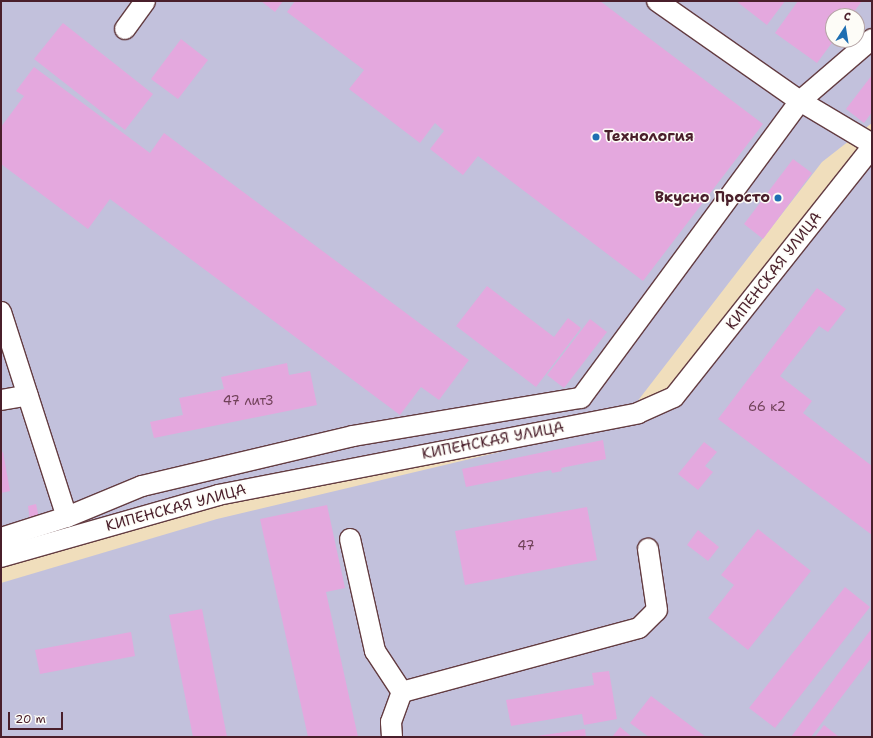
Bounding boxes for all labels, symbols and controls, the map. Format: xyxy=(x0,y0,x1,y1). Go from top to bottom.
north arrow xyxy=(825,8,865,48)
text: С xyxy=(843,9,852,25)
place label: Технология xyxy=(604,128,694,146)
marker: Технология xyxy=(591,132,601,142)
place label: Вкусно Просто xyxy=(655,189,770,207)
marker: Вкусно Просто xyxy=(773,193,783,203)
street label: КИПЕНСКАЯ УЛИЦА xyxy=(722,208,826,334)
house number: 47 литЗ xyxy=(223,393,273,409)
house number: 66 к2 xyxy=(748,399,786,415)
street label: КИПЕНСКАЯ УЛИЦА xyxy=(420,418,566,464)
street label: КИПЕНСКАЯ УЛИЦА xyxy=(104,481,248,535)
house number: 47 xyxy=(517,538,535,554)
scale bar xyxy=(10,704,65,730)
text: 20 m xyxy=(15,711,46,727)

